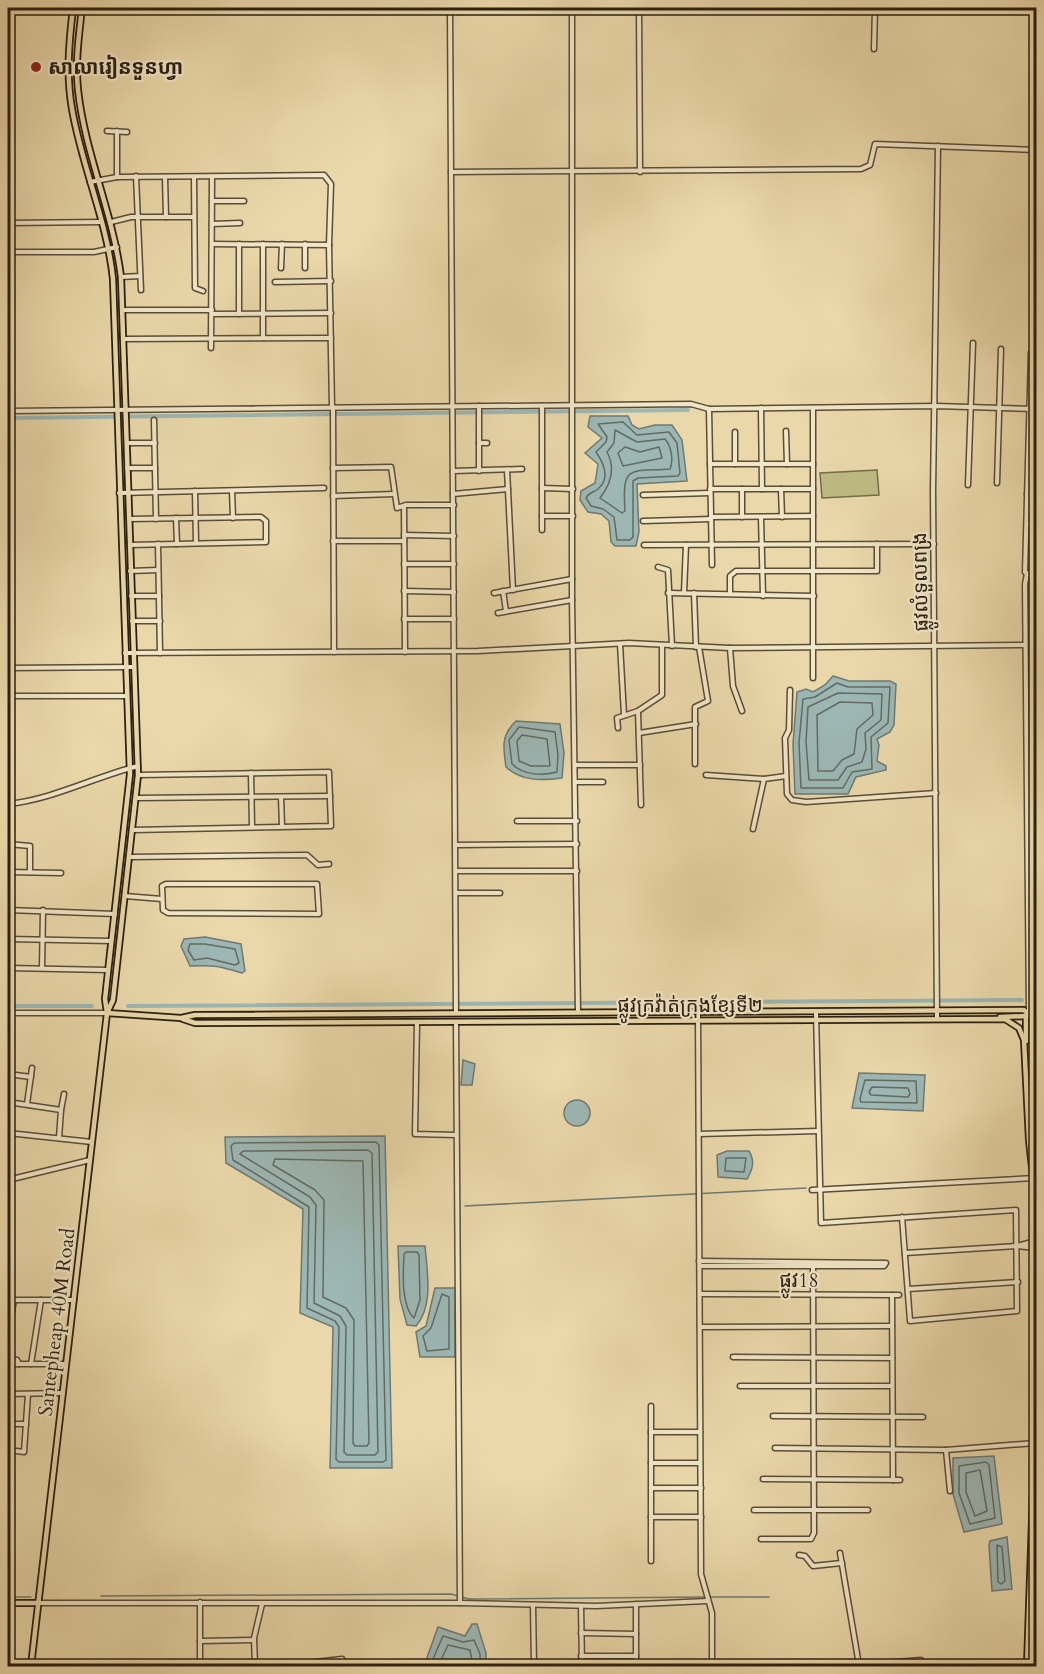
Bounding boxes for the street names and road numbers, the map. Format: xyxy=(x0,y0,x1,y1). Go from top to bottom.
street label: ផ្លូវលំទួលពង្រ xyxy=(906,532,940,632)
street label: ផ្លូវក្រវ៉ាត់ក្រុងខ្សែទី២ xyxy=(617,992,763,1024)
street label: Santepheap 40M Road xyxy=(32,1226,81,1418)
street label: ផ្លូវ18 xyxy=(779,1267,819,1299)

